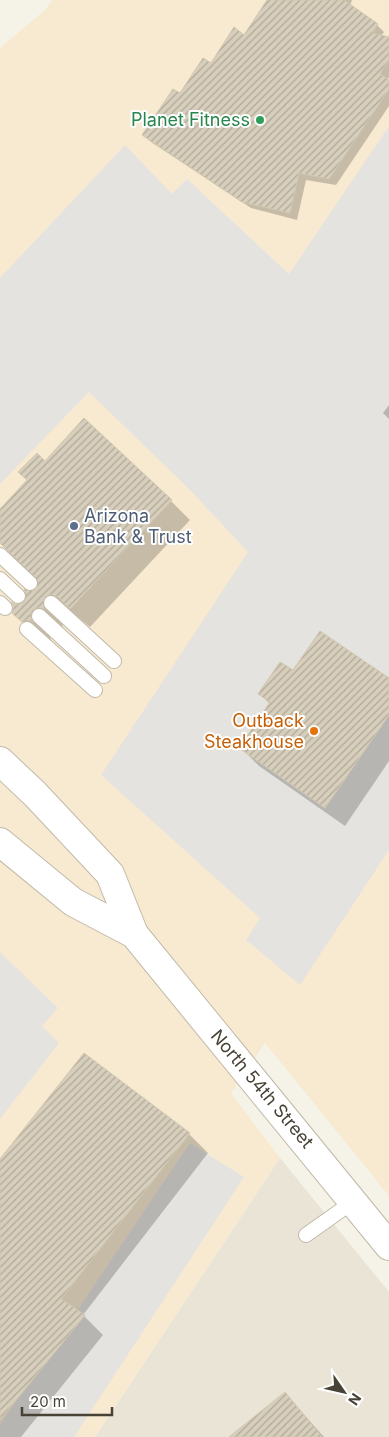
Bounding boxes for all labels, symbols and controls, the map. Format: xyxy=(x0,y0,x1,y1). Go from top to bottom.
place label: Planet Fitness xyxy=(131,109,250,130)
marker: Planet Fitness xyxy=(254,114,266,126)
place label: Arizona Bank & Trust xyxy=(84,505,192,547)
marker: Arizona Bank & Trust xyxy=(68,520,80,532)
place label: Outback Steakhouse xyxy=(204,710,304,752)
marker: Outback Steakhouse xyxy=(308,725,320,737)
street label: North 54th Street xyxy=(207,1025,318,1152)
north arrow xyxy=(319,1367,369,1417)
scale bar xyxy=(22,1384,112,1416)
text: N xyxy=(345,1390,365,1409)
text: 20 m xyxy=(30,1392,66,1411)

